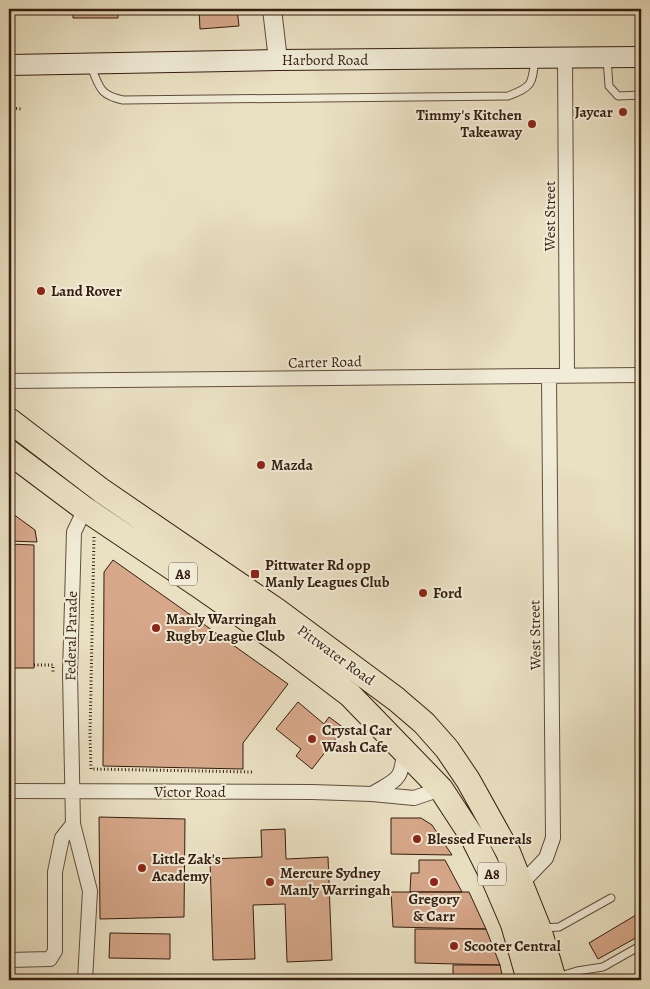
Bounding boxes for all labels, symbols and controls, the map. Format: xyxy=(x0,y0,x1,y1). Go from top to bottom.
street label: Harbord Road xyxy=(282,50,369,70)
place label: Jaycar xyxy=(575,102,613,122)
place label: Timmy's Kitchen Takeaway xyxy=(416,105,523,142)
marker: Jaycar xyxy=(617,106,629,118)
marker: Timmy's Kitchen Takeaway xyxy=(526,118,538,130)
street label: West Street xyxy=(540,181,560,252)
place label: Land Rover xyxy=(51,281,122,301)
marker: Land Rover xyxy=(35,285,47,297)
street label: Carter Road xyxy=(288,351,363,373)
place label: Mazda xyxy=(271,455,314,475)
marker: Mazda xyxy=(255,459,267,471)
place label: Pittwater Rd opp Manly Leagues Club xyxy=(265,555,390,592)
road number: A8 xyxy=(169,562,197,586)
marker: Pittwater Rd opp Manly Leagues Club xyxy=(249,568,261,580)
place label: Ford xyxy=(433,583,463,603)
marker: Ford xyxy=(417,587,429,599)
street label: Federal Parade xyxy=(60,591,82,681)
street label: West Street xyxy=(524,600,546,671)
place label: Manly Warringah Rugby League Club xyxy=(166,609,285,646)
street label: Pittwater Road xyxy=(293,620,380,690)
marker: Manly Warringah Rugby League Club xyxy=(150,622,162,634)
place label: Crystal Car Wash Cafe xyxy=(321,720,392,757)
marker: Crystal Car Wash Cafe xyxy=(306,733,318,745)
street label: Victor Road xyxy=(153,782,227,802)
place label: Blessed Funerals xyxy=(427,829,532,849)
marker: Blessed Funerals xyxy=(411,833,423,845)
place label: Little Zak's Academy xyxy=(151,849,221,886)
marker: Little Zak's Academy xyxy=(136,862,148,874)
road number: A8 xyxy=(478,862,506,886)
place label: Mercure Sydney Manly Warringah xyxy=(280,863,390,900)
marker: Mercure Sydney Manly Warringah xyxy=(264,876,276,888)
marker: Gregory & Carr xyxy=(428,876,440,888)
place label: Gregory & Carr xyxy=(409,889,461,926)
place label: Scooter Central xyxy=(464,936,561,956)
marker: Scooter Central xyxy=(448,940,460,952)

